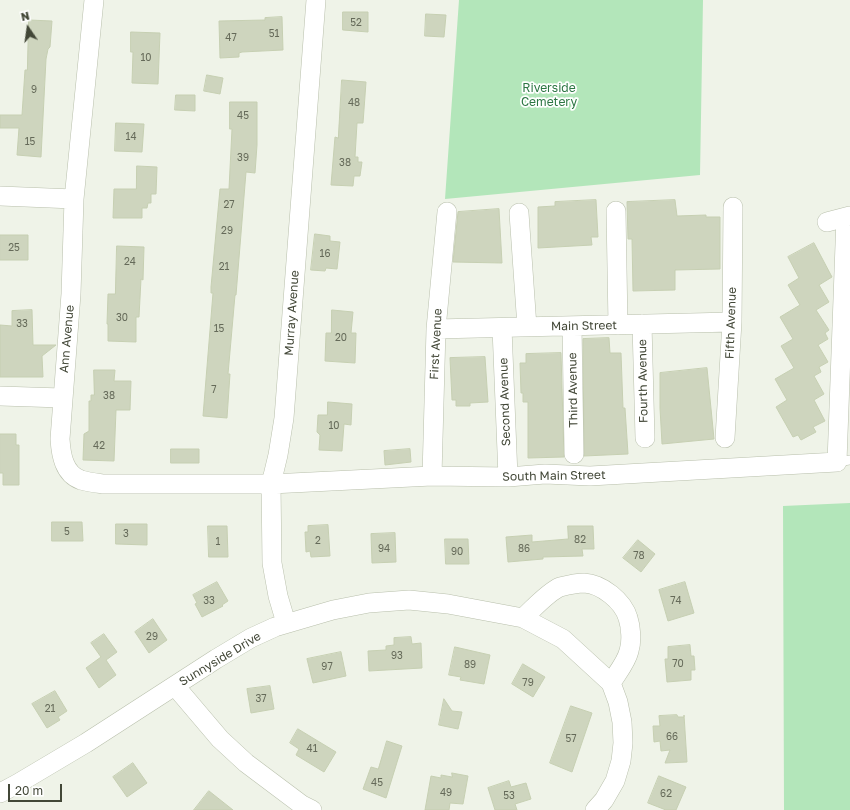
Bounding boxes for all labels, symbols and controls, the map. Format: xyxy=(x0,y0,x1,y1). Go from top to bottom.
north arrow xyxy=(8,8,48,48)
text: N xyxy=(20,9,31,23)
house number: 52 xyxy=(350,17,362,29)
house number: 51 xyxy=(269,28,279,40)
house number: 47 xyxy=(225,32,237,44)
house number: 10 xyxy=(140,52,152,64)
park label: Riverside Cemetery xyxy=(521,81,577,109)
house number: 9 xyxy=(31,84,37,96)
house number: 48 xyxy=(348,97,360,109)
house number: 45 xyxy=(237,110,249,122)
house number: 14 xyxy=(126,131,136,143)
house number: 15 xyxy=(25,136,35,148)
house number: 39 xyxy=(237,152,249,164)
house number: 38 xyxy=(339,157,351,169)
house number: 27 xyxy=(223,199,235,211)
house number: 29 xyxy=(221,225,233,237)
house number: 25 xyxy=(8,242,20,254)
house number: 16 xyxy=(320,248,330,260)
house number: 24 xyxy=(124,256,136,268)
house number: 21 xyxy=(219,261,229,273)
street label: Murray Avenue xyxy=(282,270,302,356)
street label: Fifth Avenue xyxy=(723,287,739,359)
street label: Ann Avenue xyxy=(57,304,77,374)
street label: First Avenue xyxy=(427,308,445,380)
house number: 30 xyxy=(116,312,128,324)
house number: 33 xyxy=(16,318,28,330)
street label: Main Street xyxy=(551,318,617,334)
house number: 15 xyxy=(214,323,224,335)
house number: 20 xyxy=(335,332,347,344)
street label: Fourth Avenue xyxy=(635,339,651,423)
street label: Third Avenue xyxy=(565,352,581,428)
street label: Second Avenue xyxy=(496,358,514,446)
house number: 7 xyxy=(211,384,217,396)
house number: 38 xyxy=(103,390,115,402)
house number: 10 xyxy=(328,420,340,432)
house number: 42 xyxy=(93,440,105,452)
street label: South Main Street xyxy=(502,468,606,484)
house number: 5 xyxy=(64,526,70,538)
house number: 3 xyxy=(123,528,129,540)
house number: 82 xyxy=(574,534,586,546)
house number: 2 xyxy=(315,535,321,547)
house number: 1 xyxy=(216,536,220,548)
house number: 94 xyxy=(378,543,390,555)
house number: 86 xyxy=(518,543,530,555)
house number: 90 xyxy=(451,546,463,558)
house number: 78 xyxy=(633,550,645,562)
house number: 33 xyxy=(203,595,215,607)
house number: 74 xyxy=(670,595,682,607)
street label: Sunnyside Drive xyxy=(177,629,263,689)
house number: 29 xyxy=(146,631,158,643)
house number: 93 xyxy=(391,650,403,662)
house number: 70 xyxy=(672,658,684,670)
house number: 89 xyxy=(464,659,476,671)
house number: 97 xyxy=(321,661,333,673)
house number: 79 xyxy=(522,677,534,689)
house number: 37 xyxy=(255,693,267,705)
house number: 21 xyxy=(45,703,55,715)
house number: 66 xyxy=(666,731,678,743)
house number: 57 xyxy=(565,733,577,745)
house number: 41 xyxy=(307,743,317,755)
scale bar xyxy=(10,776,64,802)
house number: 45 xyxy=(371,777,383,789)
text: 20 m xyxy=(15,783,43,798)
house number: 49 xyxy=(440,787,452,799)
house number: 62 xyxy=(660,788,672,800)
house number: 53 xyxy=(503,790,515,802)

